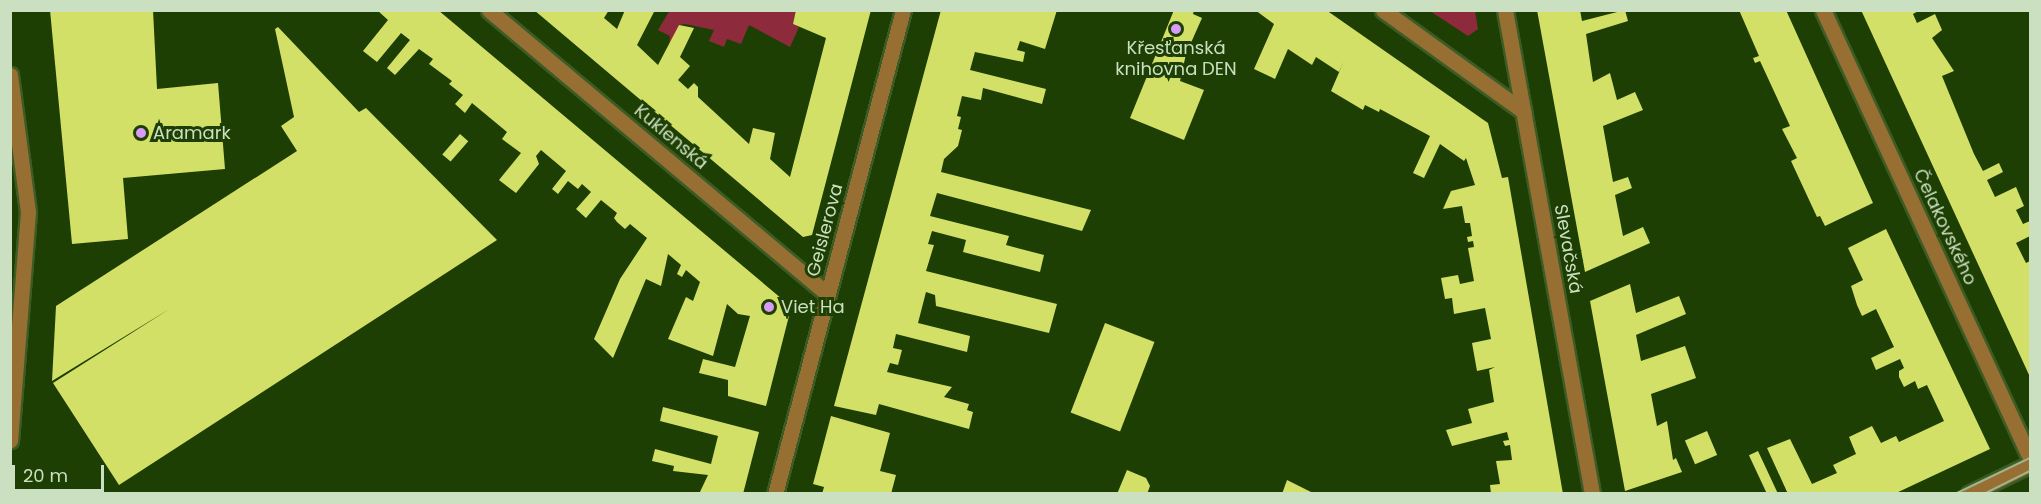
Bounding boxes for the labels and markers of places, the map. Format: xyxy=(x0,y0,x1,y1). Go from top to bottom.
marker: Křesťanská knihovna DEN xyxy=(1169,22,1183,36)
place label: Křesťanská knihovna DEN xyxy=(1115,38,1237,80)
place label: Aramark xyxy=(153,122,231,144)
marker: Aramark xyxy=(134,126,148,140)
place label: Viet Ha xyxy=(781,296,845,318)
marker: Viet Ha xyxy=(762,300,776,314)

